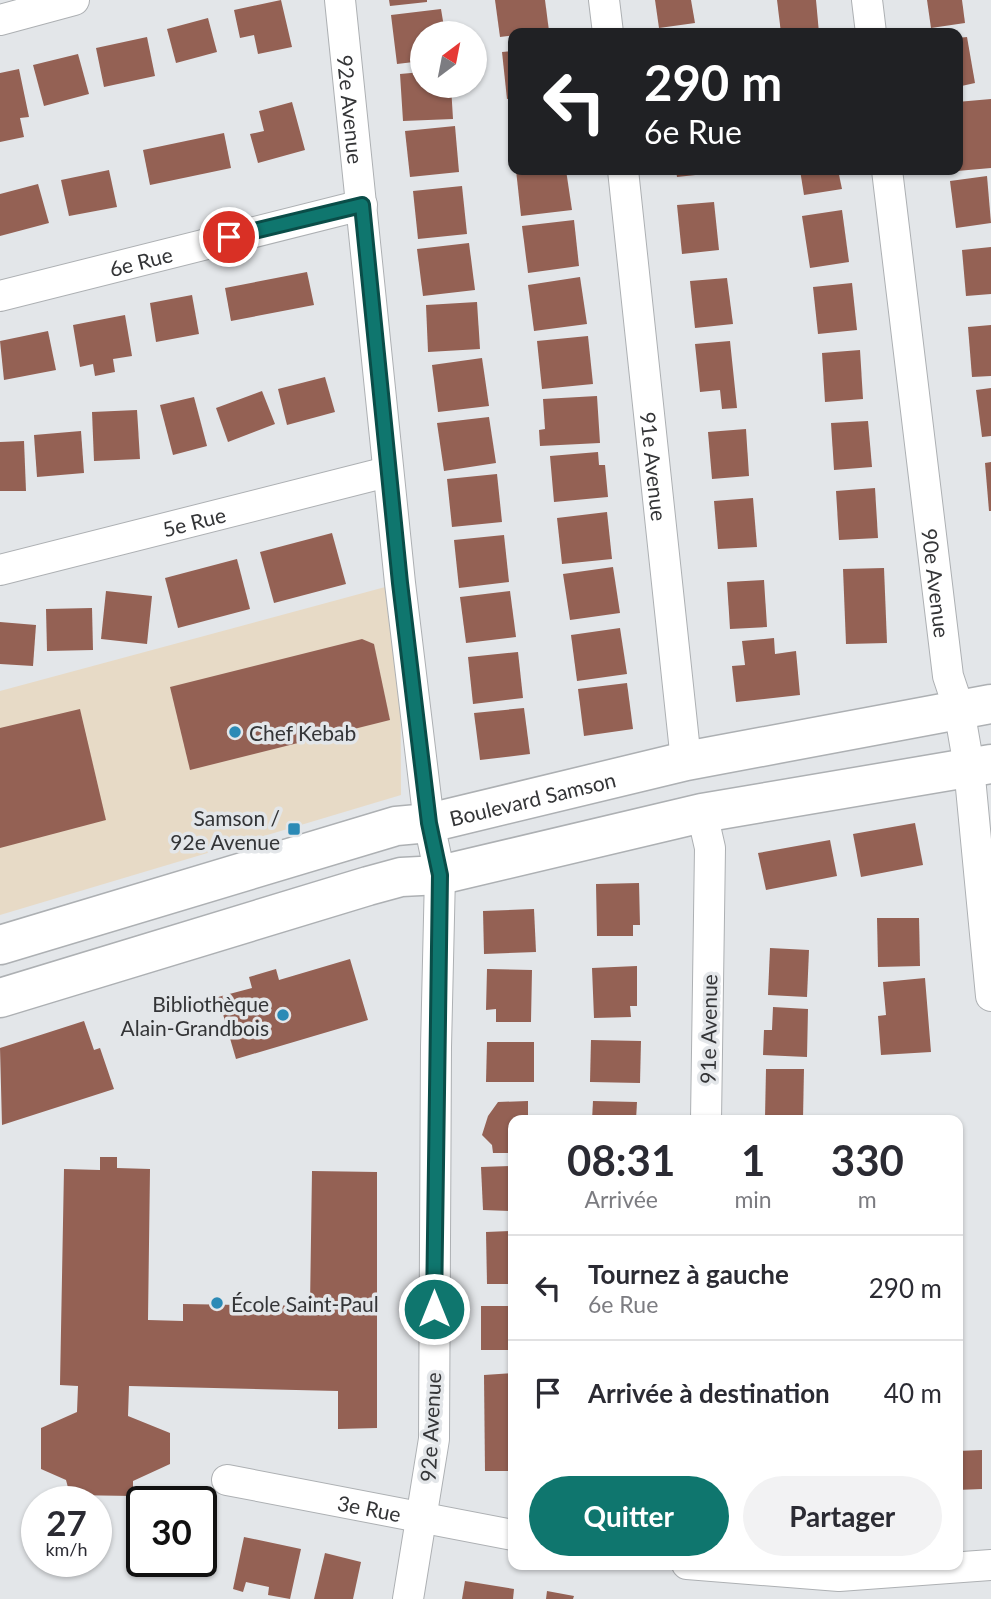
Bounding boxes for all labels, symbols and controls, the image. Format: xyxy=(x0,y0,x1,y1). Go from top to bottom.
north arrow xyxy=(410,21,486,98)
map controls xyxy=(410,21,487,98)
text: 290 m xyxy=(644,53,782,111)
street label: 92e Avenue xyxy=(333,54,369,165)
icon: left xyxy=(529,56,620,147)
text: 6e Rue xyxy=(644,112,742,151)
pin xyxy=(199,207,259,267)
icon: arrive xyxy=(210,218,248,256)
street label: 6e Rue xyxy=(106,241,175,281)
street label: 91e Avenue xyxy=(636,410,673,522)
street label: 5e Rue xyxy=(160,501,228,541)
street label: 90e Avenue xyxy=(918,527,956,639)
place label: Chef Kebab xyxy=(249,720,356,745)
marker: Chef Kebab xyxy=(227,724,243,740)
street label: Boulevard Samson xyxy=(447,766,618,830)
place label: Samson / 92e Avenue xyxy=(170,805,280,854)
marker: Samson / 92e Avenue xyxy=(286,821,302,837)
street label: 91e Avenue xyxy=(695,974,721,1084)
place label: Bibliothèque Alain-Grandbois xyxy=(121,991,269,1040)
marker: Bibliothèque Alain-Grandbois xyxy=(275,1007,291,1023)
text: 08:31 xyxy=(567,1135,675,1185)
text: 1 xyxy=(741,1135,765,1185)
text: 330 xyxy=(831,1135,904,1185)
text: Arrivée xyxy=(584,1185,658,1213)
text: min xyxy=(734,1185,772,1213)
text: m xyxy=(858,1185,877,1213)
text: Tournez à gauche xyxy=(588,1258,789,1290)
icon: left xyxy=(529,1269,567,1307)
position arrow xyxy=(397,1272,471,1346)
text: 290 m xyxy=(869,1272,942,1304)
text: 6e Rue xyxy=(588,1290,658,1318)
place label: École Saint-Paul xyxy=(231,1291,379,1316)
marker: École Saint-Paul xyxy=(209,1295,225,1311)
street label: 92e Avenue xyxy=(415,1372,445,1482)
icon: arrive xyxy=(529,1374,567,1412)
text: Arrivée à destination xyxy=(588,1377,830,1409)
text: 40 m xyxy=(884,1377,942,1409)
button: Quitter xyxy=(529,1476,729,1556)
button: Partager xyxy=(743,1476,942,1556)
speed limit sign: 30 xyxy=(126,1486,217,1577)
street label: 3e Rue xyxy=(335,1489,403,1526)
text: 27 xyxy=(46,1501,87,1543)
text: km/h xyxy=(45,1538,88,1560)

